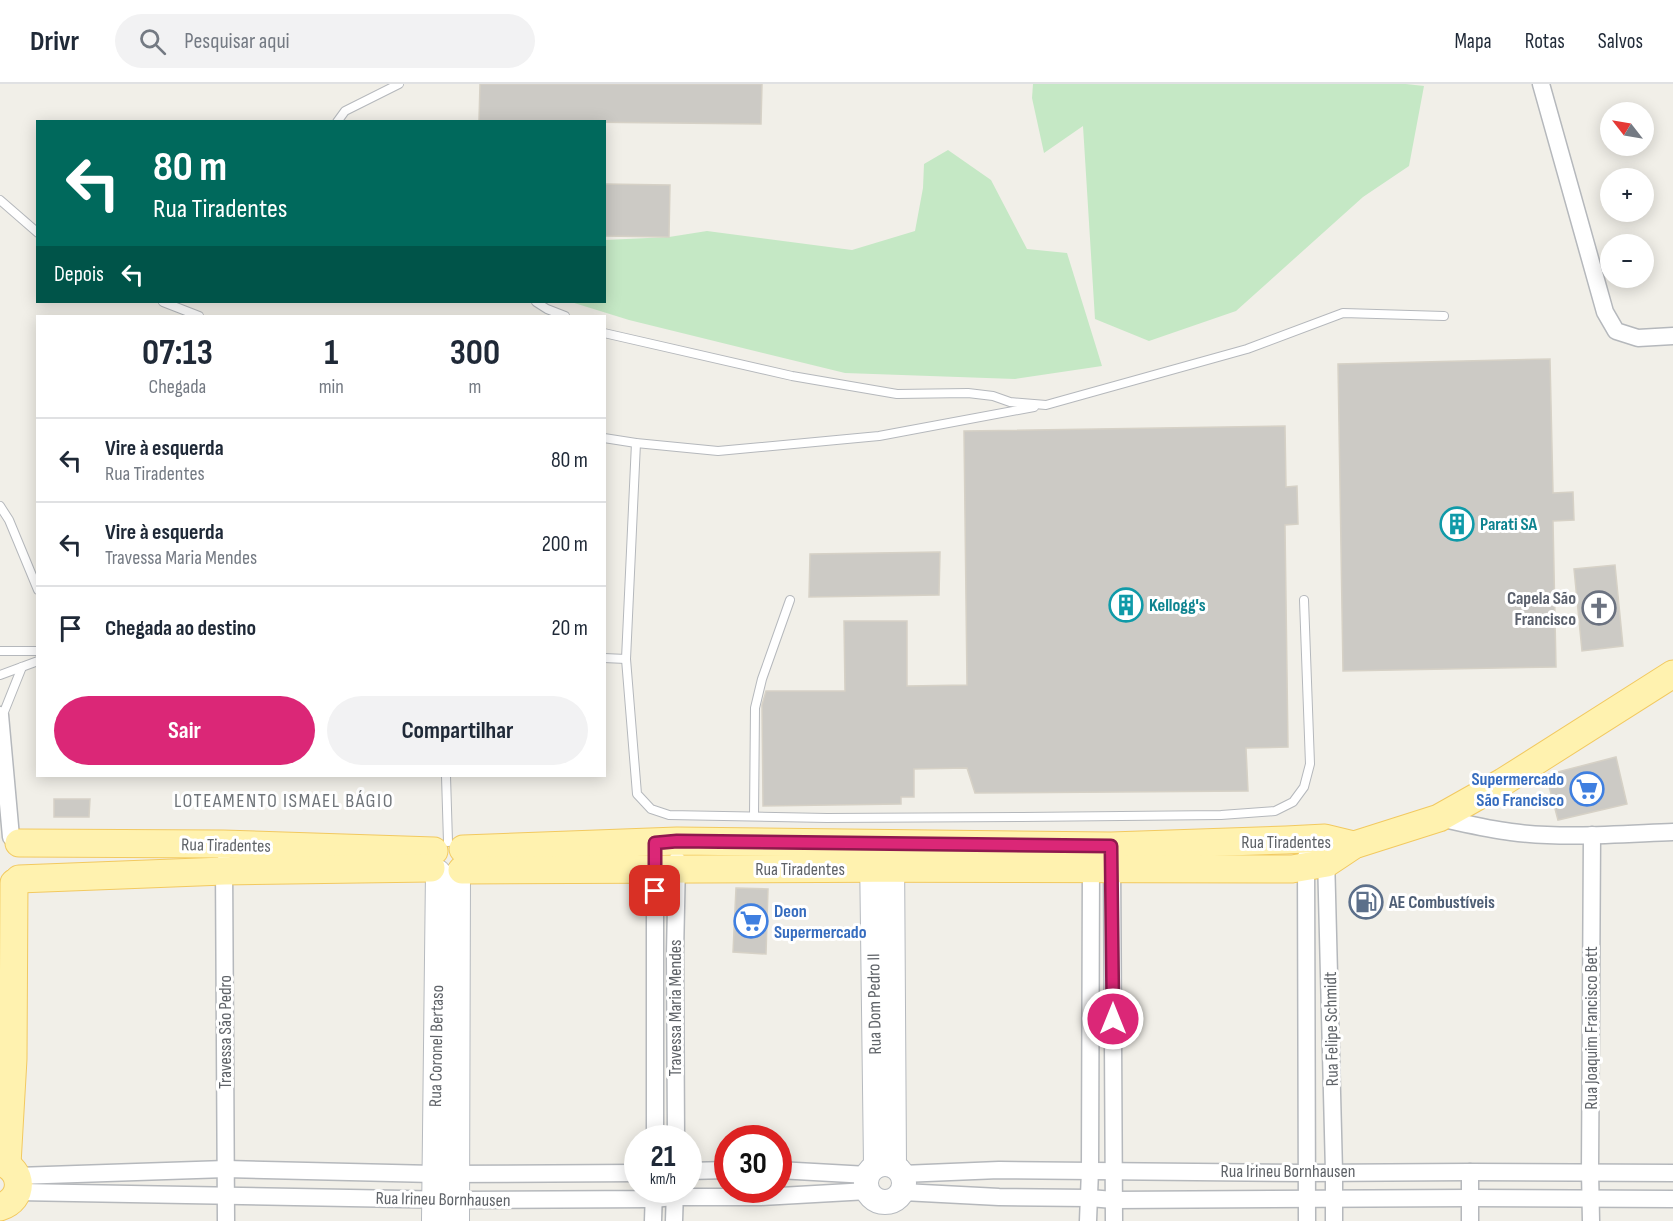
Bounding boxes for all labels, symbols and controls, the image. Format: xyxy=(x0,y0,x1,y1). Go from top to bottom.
search box xyxy=(115,14,535,68)
text: Drivr xyxy=(30,25,79,58)
icon: search xyxy=(136,25,169,58)
text: Pesquisar aqui xyxy=(184,28,290,55)
text: Mapa xyxy=(1454,29,1492,54)
text: Rotas xyxy=(1525,29,1565,54)
text: Salvos xyxy=(1598,29,1643,54)
north arrow xyxy=(1600,102,1654,156)
map controls xyxy=(1600,102,1654,288)
text: 80 m xyxy=(153,142,227,193)
icon: left xyxy=(54,144,132,222)
button: + xyxy=(1600,168,1654,222)
text: Rua Tiradentes xyxy=(153,193,288,225)
button: − xyxy=(1600,234,1654,288)
icon: left xyxy=(116,258,149,291)
text: Depois xyxy=(54,261,104,288)
text: 07:13 xyxy=(142,332,213,375)
text: 1 xyxy=(324,332,338,375)
text: 300 xyxy=(450,332,500,375)
text: Chegada xyxy=(148,375,206,399)
text: min xyxy=(319,375,344,399)
text: m xyxy=(468,375,481,399)
text: Vire à esquerda xyxy=(105,435,224,462)
icon: left xyxy=(54,444,87,477)
text: 80 m xyxy=(551,447,588,474)
text: Rua Tiradentes xyxy=(105,462,205,486)
building icon: Parati SA xyxy=(1439,506,1475,542)
place label: Parati SA xyxy=(1480,514,1538,535)
text: Vire à esquerda xyxy=(105,519,224,546)
icon: left xyxy=(54,528,87,561)
text: 200 m xyxy=(542,531,588,558)
text: Travessa Maria Mendes xyxy=(105,546,257,570)
building icon: Kellogg's xyxy=(1108,587,1144,623)
place label: Capela São Francisco xyxy=(1507,588,1576,630)
church icon: Capela São Francisco xyxy=(1581,590,1617,626)
place label: Kellogg's xyxy=(1149,595,1206,616)
icon: arrive xyxy=(54,612,87,645)
text: Chegada ao destino xyxy=(105,615,256,642)
text: 20 m xyxy=(552,615,588,642)
button: Sair xyxy=(54,696,315,765)
button: Compartilhar xyxy=(327,696,588,765)
place label: Supermercado São Francisco xyxy=(1471,769,1564,811)
supermarket icon: Supermercado São Francisco xyxy=(1569,771,1605,807)
district label: LOTEAMENTO ISMAEL BÁGIO xyxy=(174,789,394,813)
street label: Rua Tiradentes xyxy=(1241,832,1331,853)
street label: Rua Tiradentes xyxy=(181,834,271,857)
street label: Rua Tiradentes xyxy=(755,859,845,880)
pin xyxy=(629,865,680,916)
icon: arrive xyxy=(638,874,671,907)
fuel station icon: AE Combustíveis xyxy=(1348,884,1384,920)
place label: AE Combustíveis xyxy=(1388,892,1495,913)
place label: Deon Supermercado xyxy=(774,901,867,943)
supermarket icon: Deon Supermercado xyxy=(733,903,769,939)
street label: Travessa Maria Mendes xyxy=(665,940,686,1076)
street label: Rua Joaquim Francisco Bett xyxy=(1581,946,1602,1110)
street label: Rua Dom Pedro II xyxy=(863,953,886,1055)
street label: Rua Felipe Schmidt xyxy=(1320,971,1343,1086)
street label: Travessa São Pedro xyxy=(215,975,236,1089)
street label: Rua Coronel Bertaso xyxy=(425,985,448,1107)
position arrow xyxy=(1081,987,1145,1051)
speed limit sign: 30 xyxy=(714,1125,792,1203)
text: 21 xyxy=(651,1139,675,1175)
street label: Rua Irineu Bornhausen xyxy=(1220,1161,1356,1182)
text: km/h xyxy=(650,1170,676,1189)
street label: Rua Irineu Bornhausen xyxy=(375,1188,511,1211)

